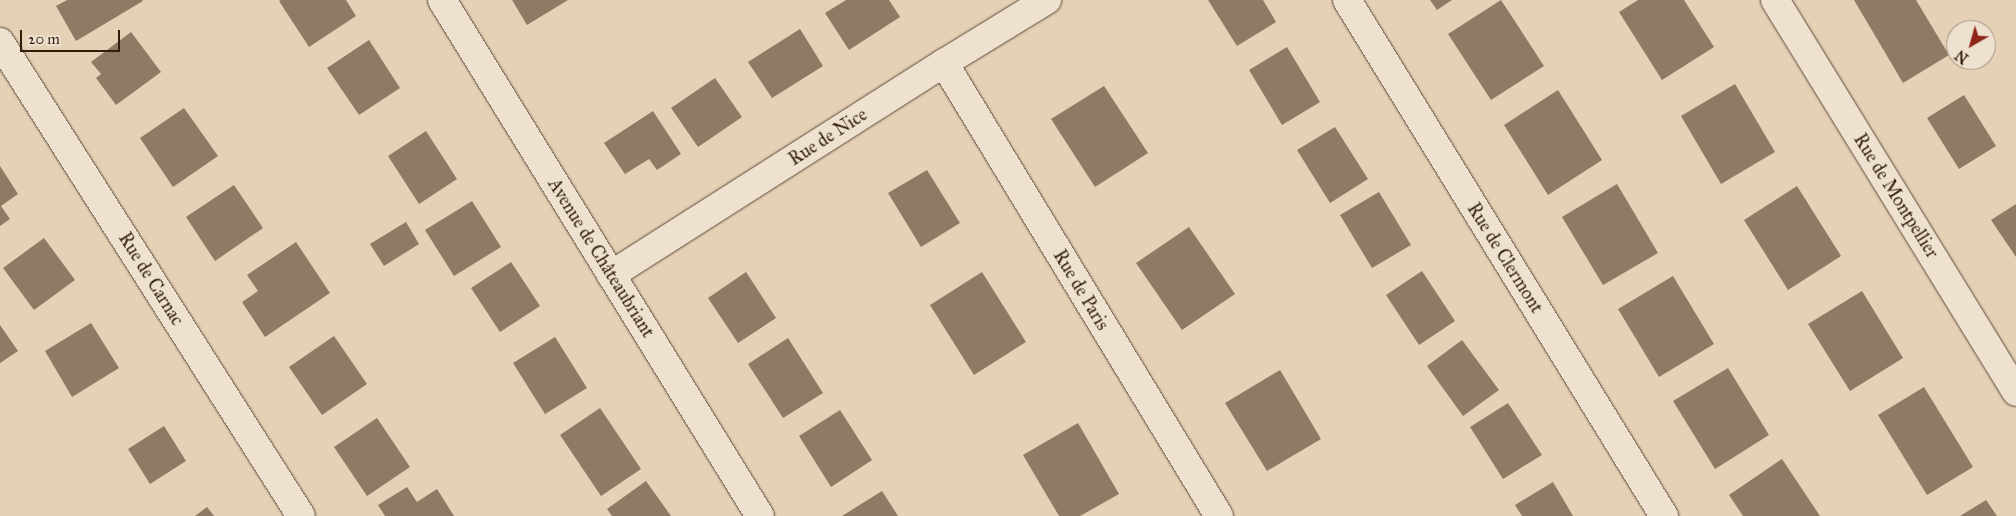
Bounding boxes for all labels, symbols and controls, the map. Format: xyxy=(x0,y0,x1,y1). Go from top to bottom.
scale bar xyxy=(22,20,122,52)
north arrow xyxy=(1946,20,1996,70)
text: 20 m xyxy=(28,30,60,48)
text: N xyxy=(1952,46,1972,67)
street label: Rue de Nice xyxy=(785,104,871,170)
street label: Rue de Montpellier xyxy=(1849,130,1943,262)
street label: Avenue de Châteaubriant xyxy=(543,175,659,341)
street label: Rue de Clermont xyxy=(1463,199,1547,317)
street label: Rue de Carnac xyxy=(114,229,188,329)
street label: Rue de Paris xyxy=(1049,246,1113,334)

